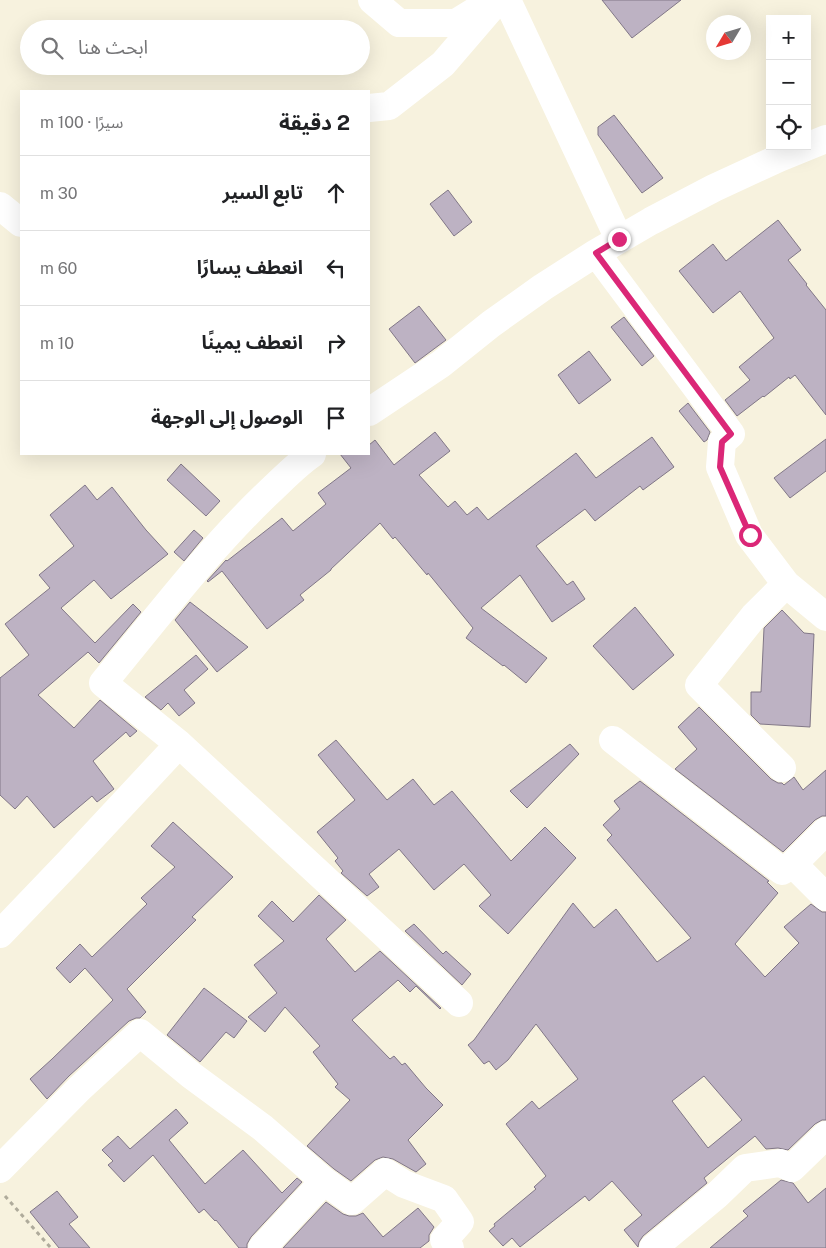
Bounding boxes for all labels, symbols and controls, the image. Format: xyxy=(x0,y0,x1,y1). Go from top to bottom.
north arrow xyxy=(706,15,751,60)
map controls xyxy=(766,15,811,150)
button: + xyxy=(766,15,811,60)
search box xyxy=(20,20,370,75)
icon: search xyxy=(38,34,66,62)
text: ابحث هنا xyxy=(78,36,148,58)
button: − xyxy=(766,60,811,105)
button: locate xyxy=(766,105,811,150)
text: 2 دقيقة xyxy=(279,110,350,135)
text: سيرًا · 100 m xyxy=(40,113,123,132)
icon: ahead xyxy=(322,179,350,207)
text: تابع السير xyxy=(222,181,303,203)
text: 30 m xyxy=(40,184,78,203)
route end xyxy=(608,228,631,251)
icon: left xyxy=(322,254,350,282)
text: انعطف يسارًا xyxy=(197,256,303,278)
text: 60 m xyxy=(40,259,77,278)
icon: right xyxy=(322,329,350,357)
text: انعطف يمينًا xyxy=(202,331,303,353)
text: 10 m xyxy=(40,334,74,353)
icon: arrive xyxy=(322,404,350,432)
text: الوصول إلى الوجهة xyxy=(151,406,303,428)
route start xyxy=(739,524,762,547)

